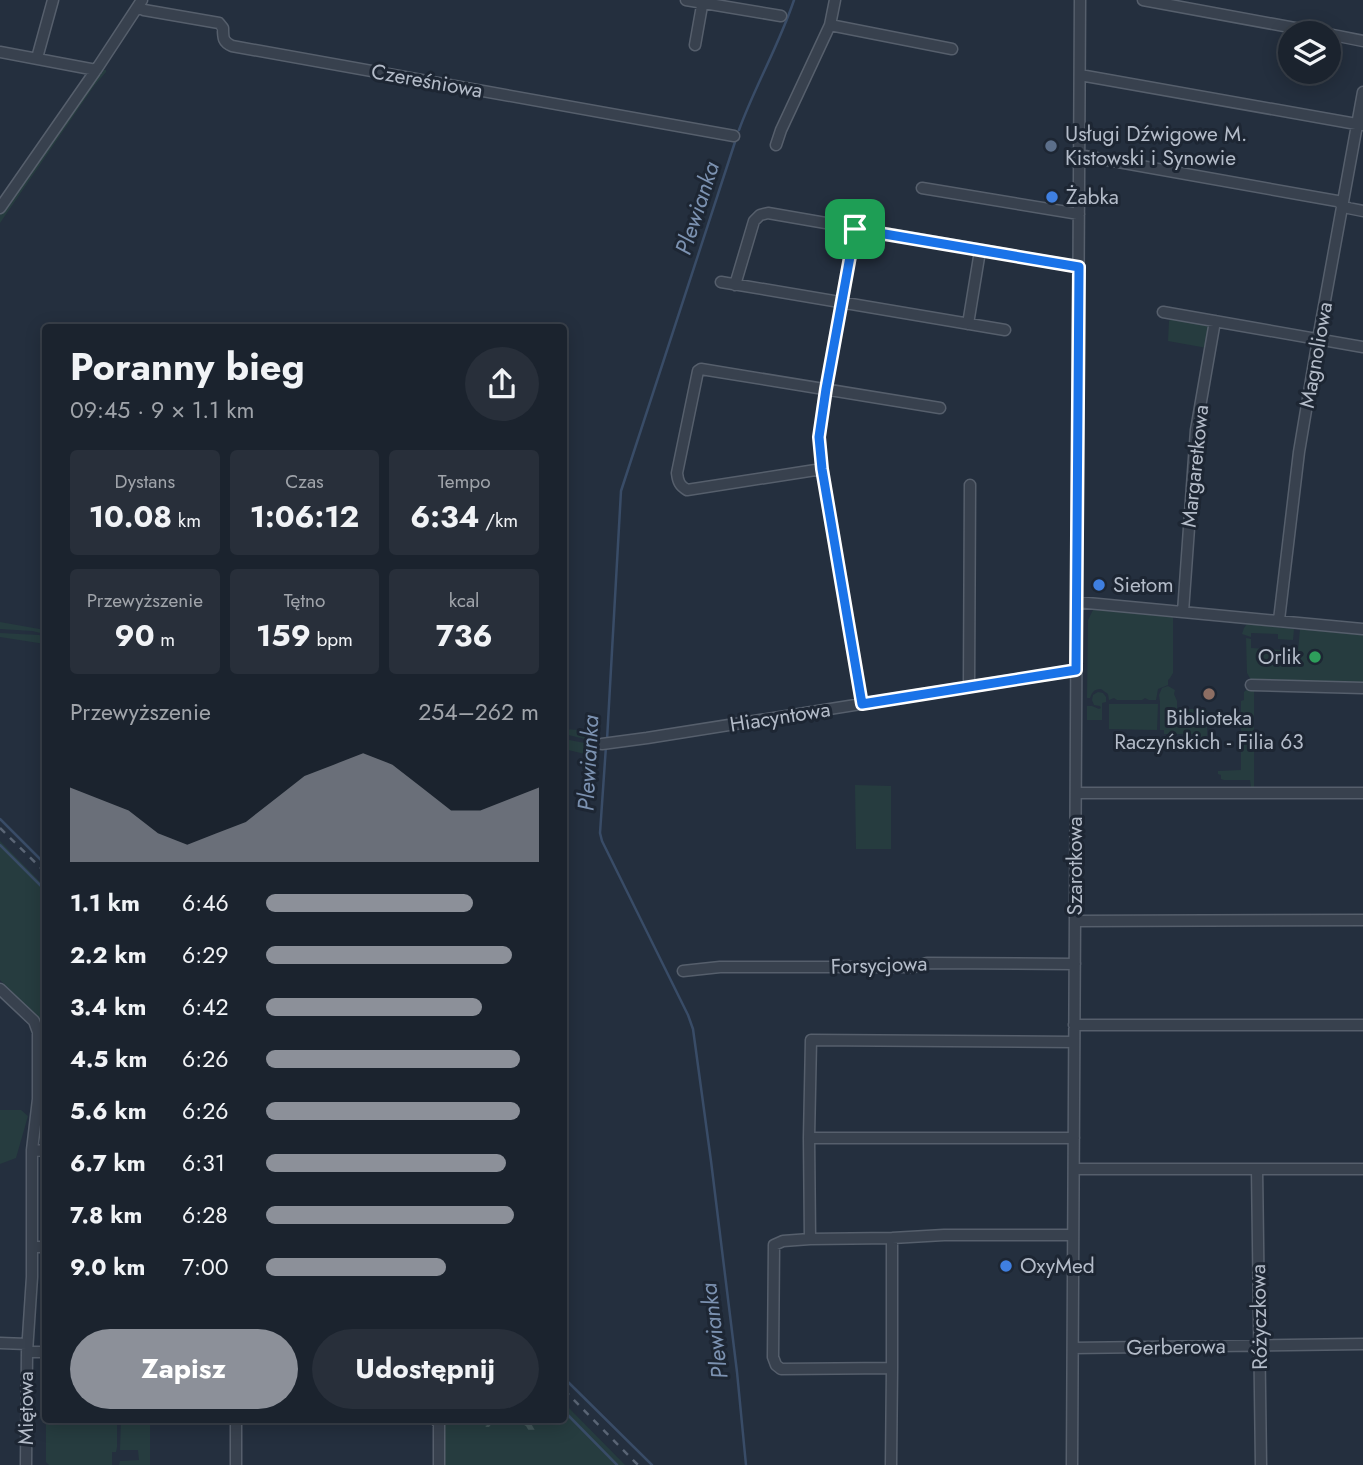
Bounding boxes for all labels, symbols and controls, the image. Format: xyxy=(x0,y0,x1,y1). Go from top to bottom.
map controls xyxy=(1278,21,1341,84)
button: layers xyxy=(1278,21,1341,84)
street label: Czereśniowa xyxy=(369,56,485,106)
place label: Usługi Dźwigowe M. Kistowski i Synowie xyxy=(1065,119,1247,173)
marker: Usługi Dźwigowe M. Kistowski i Synowie xyxy=(1043,138,1059,154)
water label: Plewianka xyxy=(666,157,728,259)
place label: Żabka xyxy=(1066,182,1119,212)
marker: Żabka xyxy=(1044,189,1060,205)
pin xyxy=(825,199,885,259)
icon: arrive xyxy=(836,210,874,248)
street label: Magnoliowa xyxy=(1292,300,1340,410)
text: Poranny bieg xyxy=(70,339,305,394)
button: share xyxy=(465,347,539,421)
text: 09:45 · 9 × 1.1 km xyxy=(70,393,254,427)
street label: Margaretkowa xyxy=(1174,403,1216,529)
text: Dystans xyxy=(115,468,175,495)
text: Czas xyxy=(285,468,324,495)
text: Tempo xyxy=(438,468,491,495)
text: 10.08 xyxy=(89,495,172,538)
text: 1:06:12 xyxy=(250,495,359,538)
text: 6:34 xyxy=(410,495,479,538)
text: km xyxy=(172,507,201,534)
text: /km xyxy=(479,507,518,534)
place label: Sietom xyxy=(1113,570,1174,600)
marker: Sietom xyxy=(1091,577,1107,593)
text: Przewyższenie xyxy=(87,587,203,614)
text: Tętno xyxy=(284,587,325,614)
text: kcal xyxy=(449,587,480,614)
text: 90 xyxy=(115,614,155,657)
text: 159 xyxy=(256,614,311,657)
text: 736 xyxy=(436,614,493,657)
text: m xyxy=(155,626,175,653)
text: bpm xyxy=(311,626,353,653)
place label: Orlik xyxy=(1258,642,1302,672)
marker: Orlik xyxy=(1307,649,1323,665)
marker: Biblioteka Raczyńskich - Filia 63 xyxy=(1201,686,1217,702)
street label: Hiacyntowa xyxy=(728,694,832,740)
text: Przewyższenie xyxy=(70,695,211,729)
text: 254–262 m xyxy=(418,695,539,729)
place label: Biblioteka Raczyńskich - Filia 63 xyxy=(1114,703,1304,757)
water label: Plewianka xyxy=(568,714,608,812)
street label: Szarotkowa xyxy=(1060,816,1090,916)
text: 1.1 km xyxy=(70,886,140,920)
text: 6:46 xyxy=(182,886,229,920)
text: 2.2 km xyxy=(70,938,147,972)
text: 6:29 xyxy=(182,938,228,972)
street label: Forsycjowa xyxy=(830,948,928,982)
text: 3.4 km xyxy=(70,990,146,1024)
text: 6:42 xyxy=(182,990,229,1024)
text: 4.5 km xyxy=(70,1042,147,1076)
text: 6:26 xyxy=(182,1042,228,1076)
text: 5.6 km xyxy=(70,1094,147,1128)
text: 6:26 xyxy=(182,1094,228,1128)
text: 6.7 km xyxy=(70,1146,146,1180)
text: 6:31 xyxy=(182,1146,225,1180)
text: 7.8 km xyxy=(70,1198,142,1232)
text: 6:28 xyxy=(182,1198,228,1232)
text: 9.0 km xyxy=(70,1250,145,1284)
text: 7:00 xyxy=(182,1250,229,1284)
place label: OxyMed xyxy=(1020,1251,1095,1281)
marker: OxyMed xyxy=(998,1258,1014,1274)
street label: Różyczkowa xyxy=(1243,1264,1275,1370)
water label: Plewianka xyxy=(691,1281,737,1381)
button: Zapisz xyxy=(70,1329,298,1409)
button: Udostępnij xyxy=(312,1329,539,1409)
street label: Gerberowa xyxy=(1126,1331,1226,1363)
street label: Miętowa xyxy=(11,1371,41,1445)

